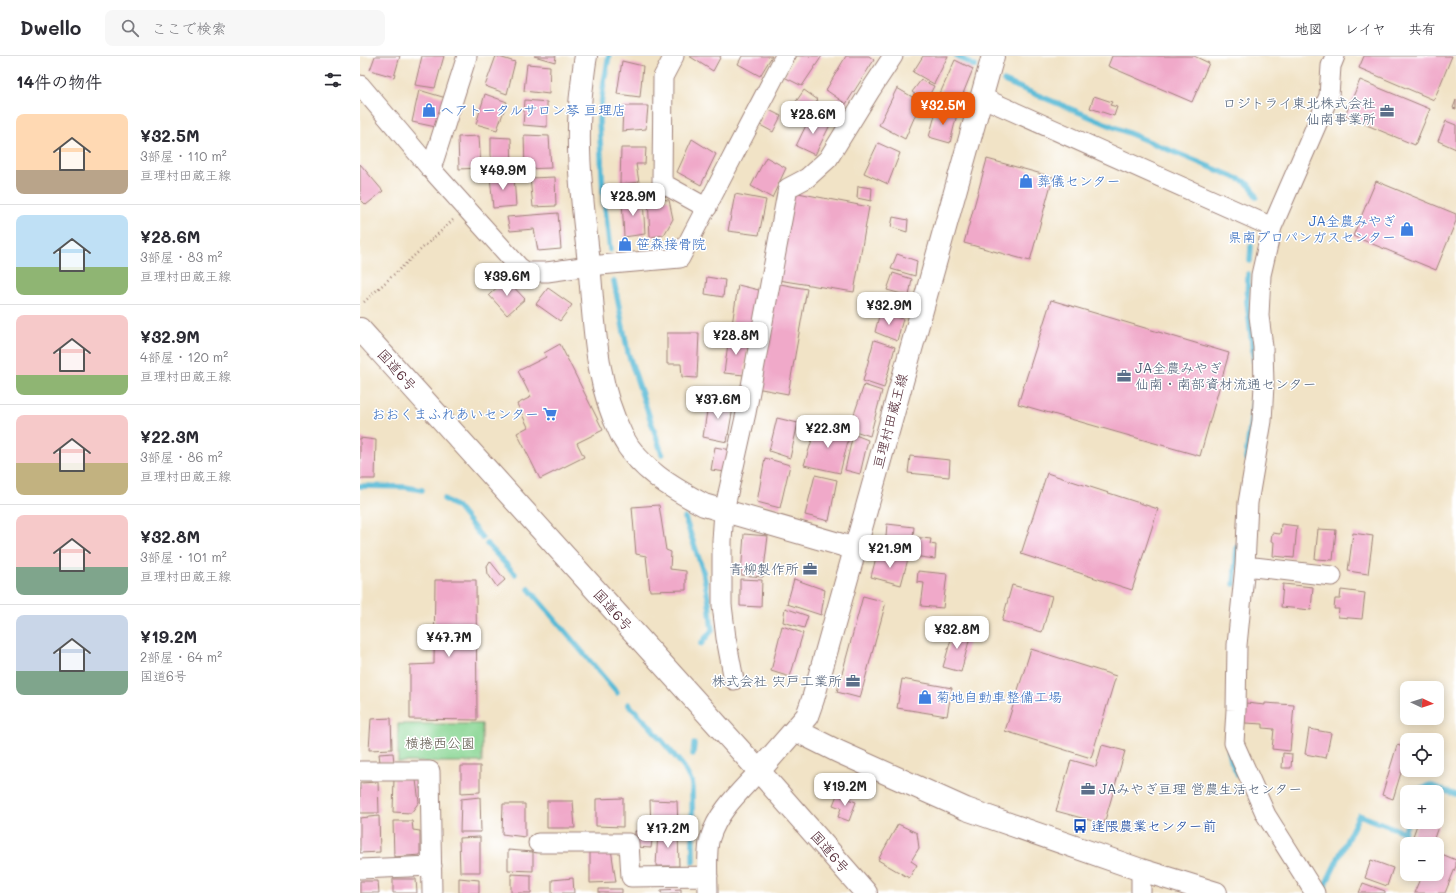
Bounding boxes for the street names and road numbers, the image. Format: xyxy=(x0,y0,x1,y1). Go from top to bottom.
street label: 国道6号 xyxy=(373,345,421,395)
street label: 亘理村田蔵王線 xyxy=(868,371,911,471)
street label: 国道6号 xyxy=(589,585,637,635)
street label: 国道6号 xyxy=(807,826,854,877)

